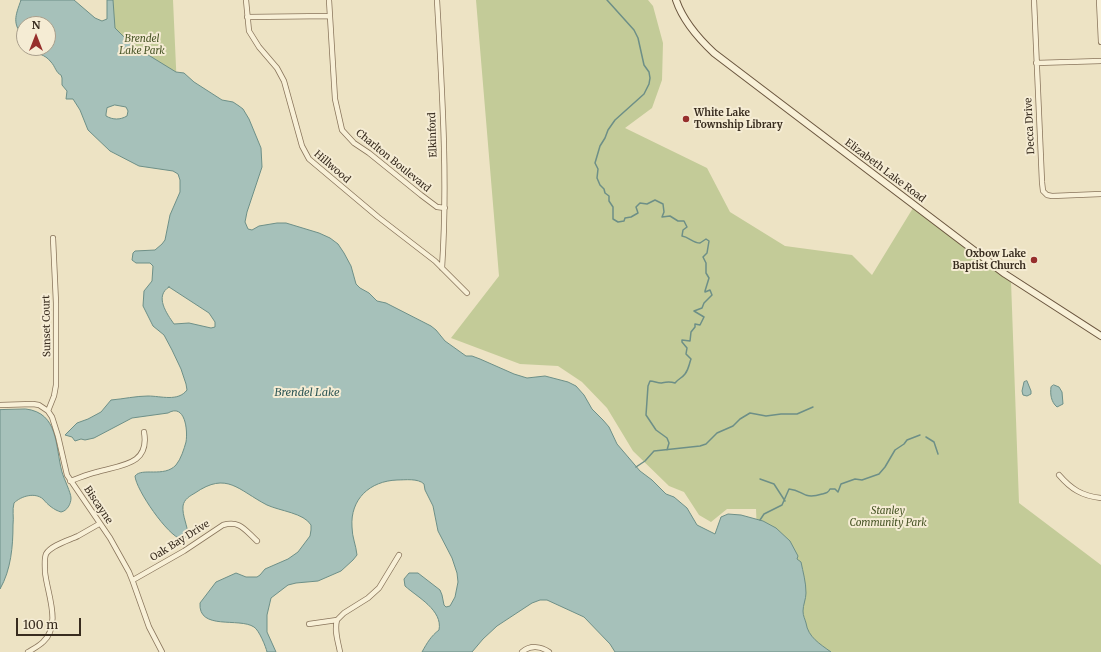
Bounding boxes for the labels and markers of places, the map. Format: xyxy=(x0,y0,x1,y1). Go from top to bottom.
place label: White Lake Township Library xyxy=(694,107,783,130)
marker: White Lake Township Library xyxy=(681,114,691,124)
place label: Oxbow Lake Baptist Church xyxy=(952,248,1026,272)
marker: Oxbow Lake Baptist Church xyxy=(1029,255,1039,265)

